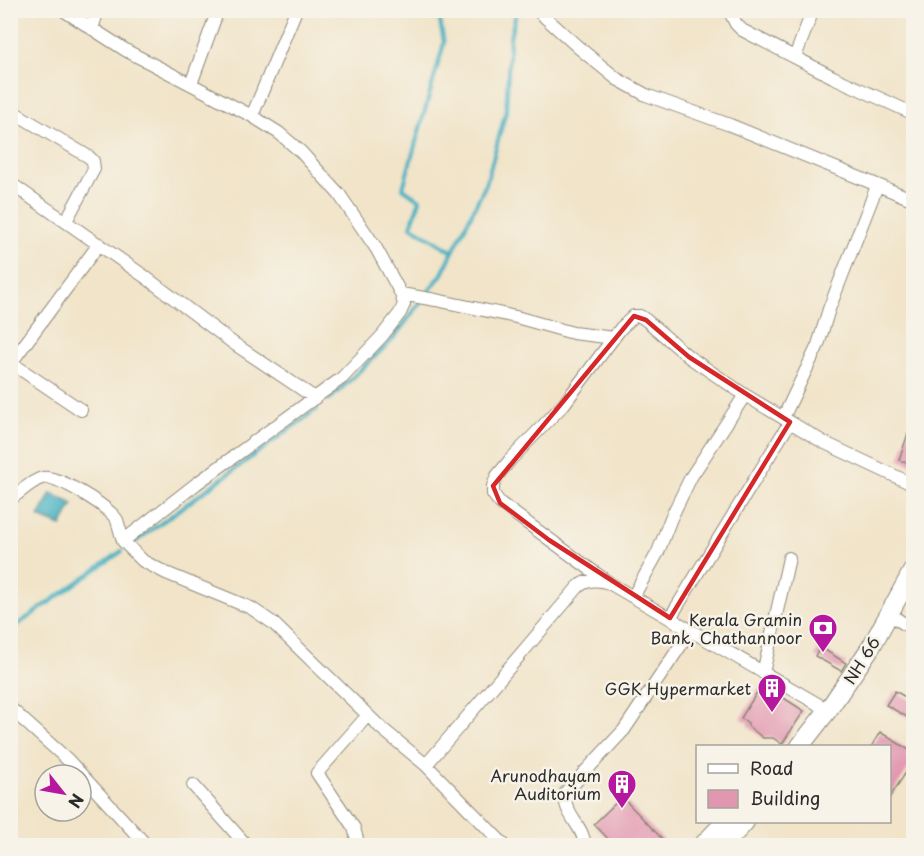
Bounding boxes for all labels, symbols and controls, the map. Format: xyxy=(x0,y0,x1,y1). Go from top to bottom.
place label: Kerala Gramin Bank, Chathannoor xyxy=(650,607,803,649)
bank icon: Kerala Gramin Bank, Chathannoor xyxy=(807,612,839,654)
street label: NH 66 xyxy=(837,631,885,688)
building icon: GGK Hypermarket xyxy=(756,672,788,714)
place label: GGK Hypermarket xyxy=(605,676,751,700)
legend xyxy=(696,745,891,823)
text: Road xyxy=(750,754,794,781)
north arrow xyxy=(33,763,93,823)
place label: Arunodhayam Auditorium xyxy=(490,763,601,805)
building icon: Arunodhayam Auditorium xyxy=(606,768,638,810)
text: Building xyxy=(750,784,820,811)
text: N xyxy=(63,790,90,813)

